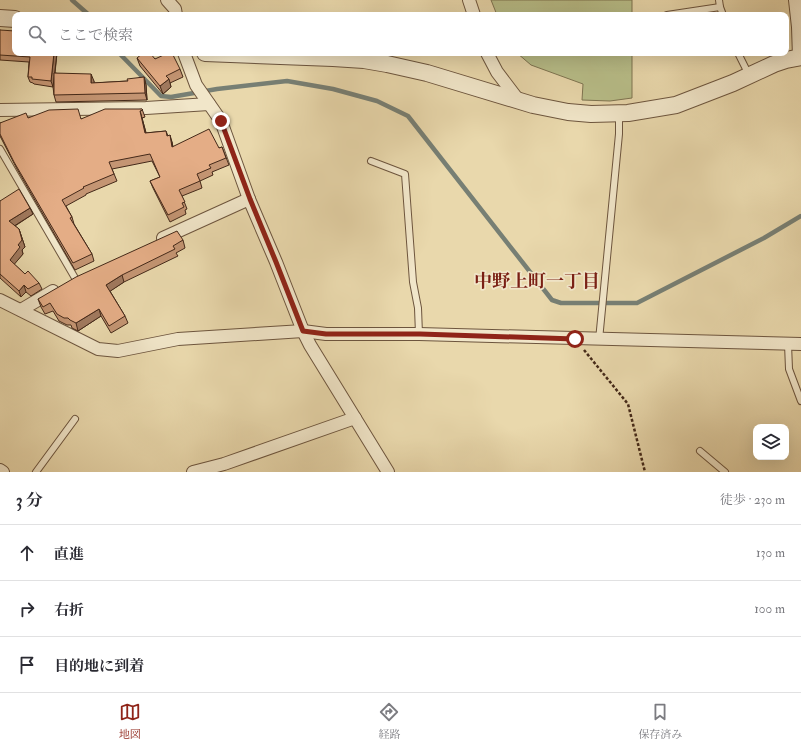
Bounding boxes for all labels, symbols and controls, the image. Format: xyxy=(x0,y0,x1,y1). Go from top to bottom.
search box xyxy=(12,12,789,56)
icon: search xyxy=(26,23,48,45)
text: ここで検索 xyxy=(58,26,133,45)
route end xyxy=(212,112,230,130)
district label: 中野上町一丁目 xyxy=(474,270,600,293)
route start xyxy=(566,330,584,348)
map controls xyxy=(753,424,789,460)
button: layers xyxy=(753,424,789,460)
text: 3 分 xyxy=(16,490,43,511)
text: 徒歩 · 230 m xyxy=(720,492,785,508)
icon: ahead xyxy=(16,542,38,564)
text: 直進 xyxy=(54,545,84,564)
text: 130 m xyxy=(756,545,785,561)
icon: right xyxy=(16,598,38,620)
text: 右折 xyxy=(54,601,84,620)
text: 100 m xyxy=(754,601,785,617)
icon: arrive xyxy=(16,654,38,676)
text: 目的地に到着 xyxy=(54,657,144,676)
tab: 地図 xyxy=(119,701,141,741)
tab: 経路 xyxy=(378,701,400,741)
tab: 保存済み xyxy=(638,701,682,741)

